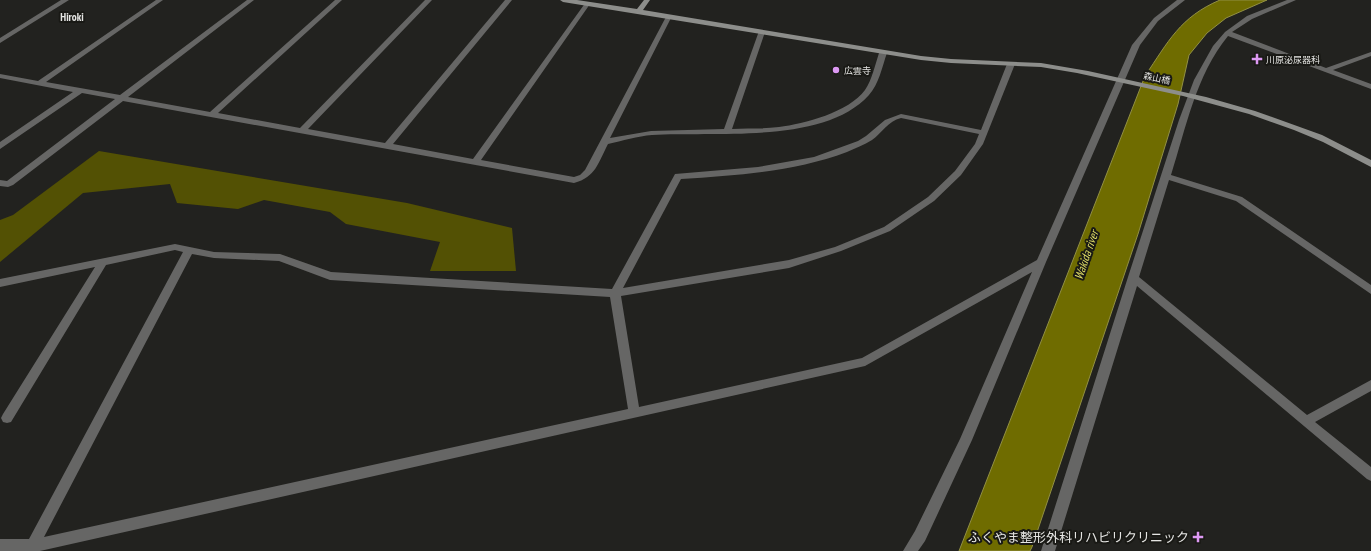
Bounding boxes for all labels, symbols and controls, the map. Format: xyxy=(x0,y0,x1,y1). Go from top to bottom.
district label: Hiroki xyxy=(60,10,84,24)
marker: 川原泌尿器科 xyxy=(1251,53,1263,65)
place label: 川原泌尿器科 xyxy=(1266,54,1320,65)
marker: 広雲寺 xyxy=(831,65,841,75)
place label: 広雲寺 xyxy=(844,65,871,76)
street label: 森山橋 xyxy=(1143,70,1171,86)
water label: Wakida river xyxy=(1071,227,1102,282)
place label: ふくやま整形外科リハビリクリニック xyxy=(968,529,1189,546)
marker: ふくやま整形外科リハビリクリニック xyxy=(1192,531,1204,543)

